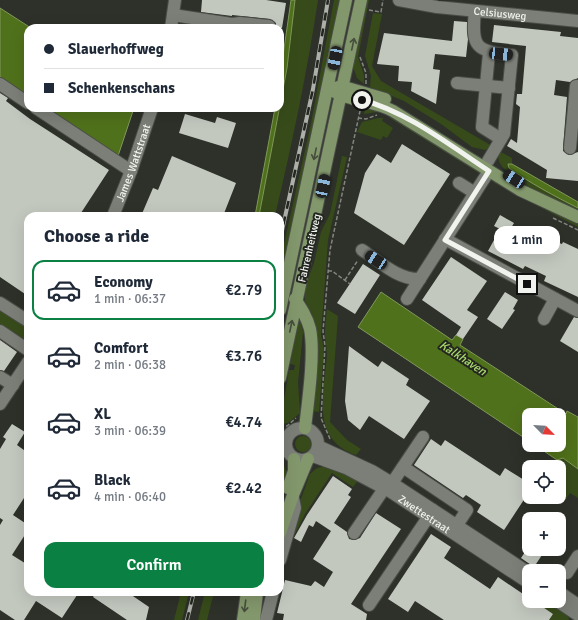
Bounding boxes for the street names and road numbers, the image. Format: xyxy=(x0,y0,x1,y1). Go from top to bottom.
street label: Celsiusweg xyxy=(473,5,527,23)
street label: James Wattstraat xyxy=(113,122,153,204)
street label: Fahrenheitweg xyxy=(295,212,324,284)
street label: Zwettestraat xyxy=(395,492,453,536)

